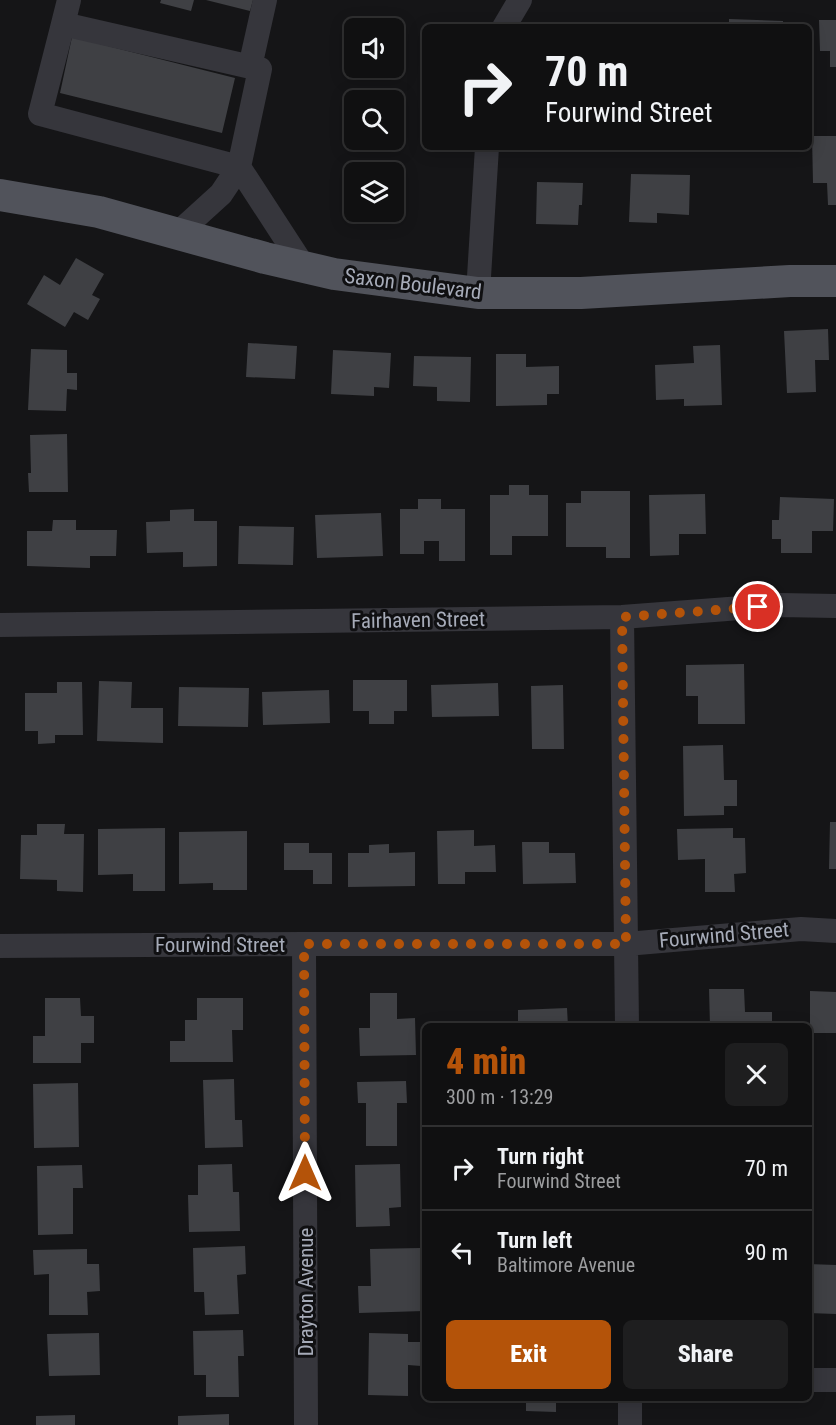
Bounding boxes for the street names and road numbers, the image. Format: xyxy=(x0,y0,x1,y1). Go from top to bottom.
street label: Saxon Boulevard xyxy=(343,264,483,304)
street label: Fairhaven Street xyxy=(351,607,485,633)
street label: Fourwind Street xyxy=(658,917,790,953)
street label: Fourwind Street xyxy=(155,933,285,957)
street label: Drayton Avenue xyxy=(294,1228,318,1356)

